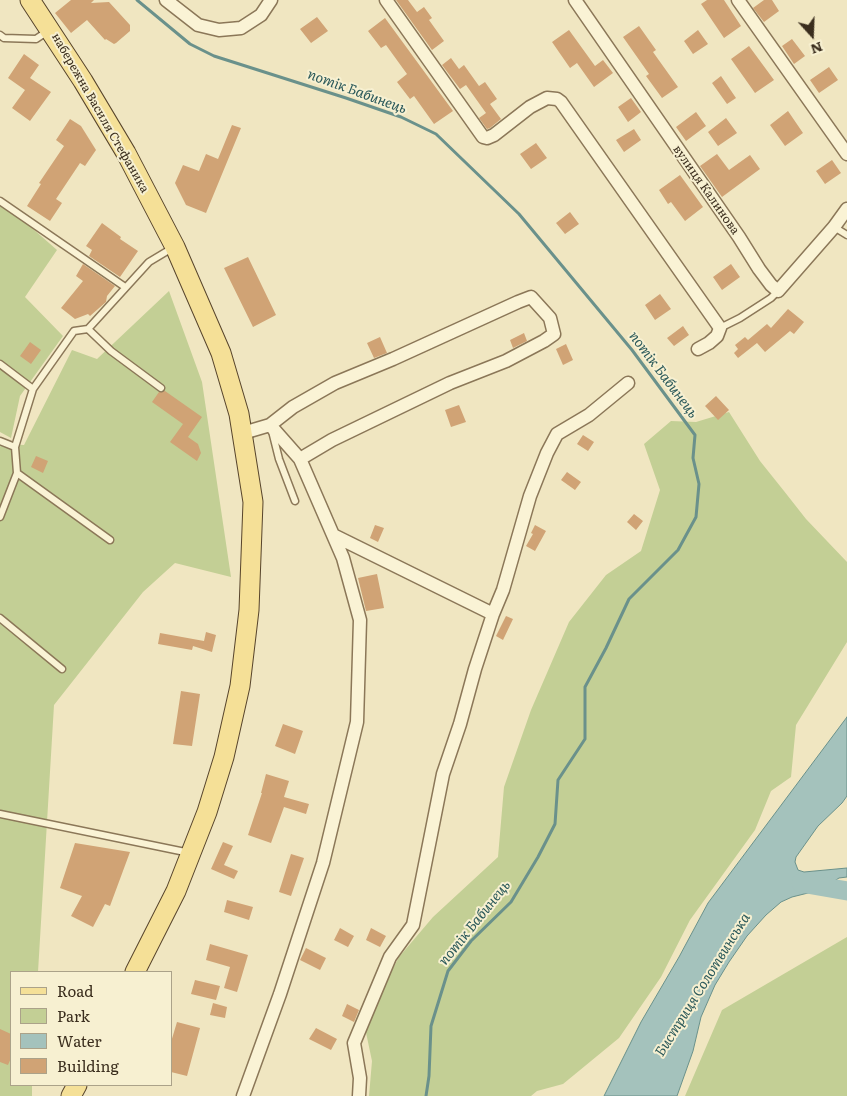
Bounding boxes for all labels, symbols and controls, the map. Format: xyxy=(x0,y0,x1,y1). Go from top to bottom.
north arrow xyxy=(787,10,837,60)
street label: набережна Василя Стефаника xyxy=(48,31,152,195)
text: N xyxy=(808,38,826,61)
water label: потік Бабинець xyxy=(305,66,409,118)
street label: вулиця Калинова xyxy=(670,143,742,237)
water label: потік Бабинець xyxy=(625,328,701,422)
water label: потік Бабинець xyxy=(436,877,514,969)
water label: Бистриця Солотвинська xyxy=(652,910,754,1060)
legend xyxy=(10,971,172,1086)
text: Road xyxy=(57,979,93,1002)
text: Park xyxy=(57,1004,90,1027)
text: Water xyxy=(57,1029,102,1052)
text: Building xyxy=(57,1054,119,1077)

